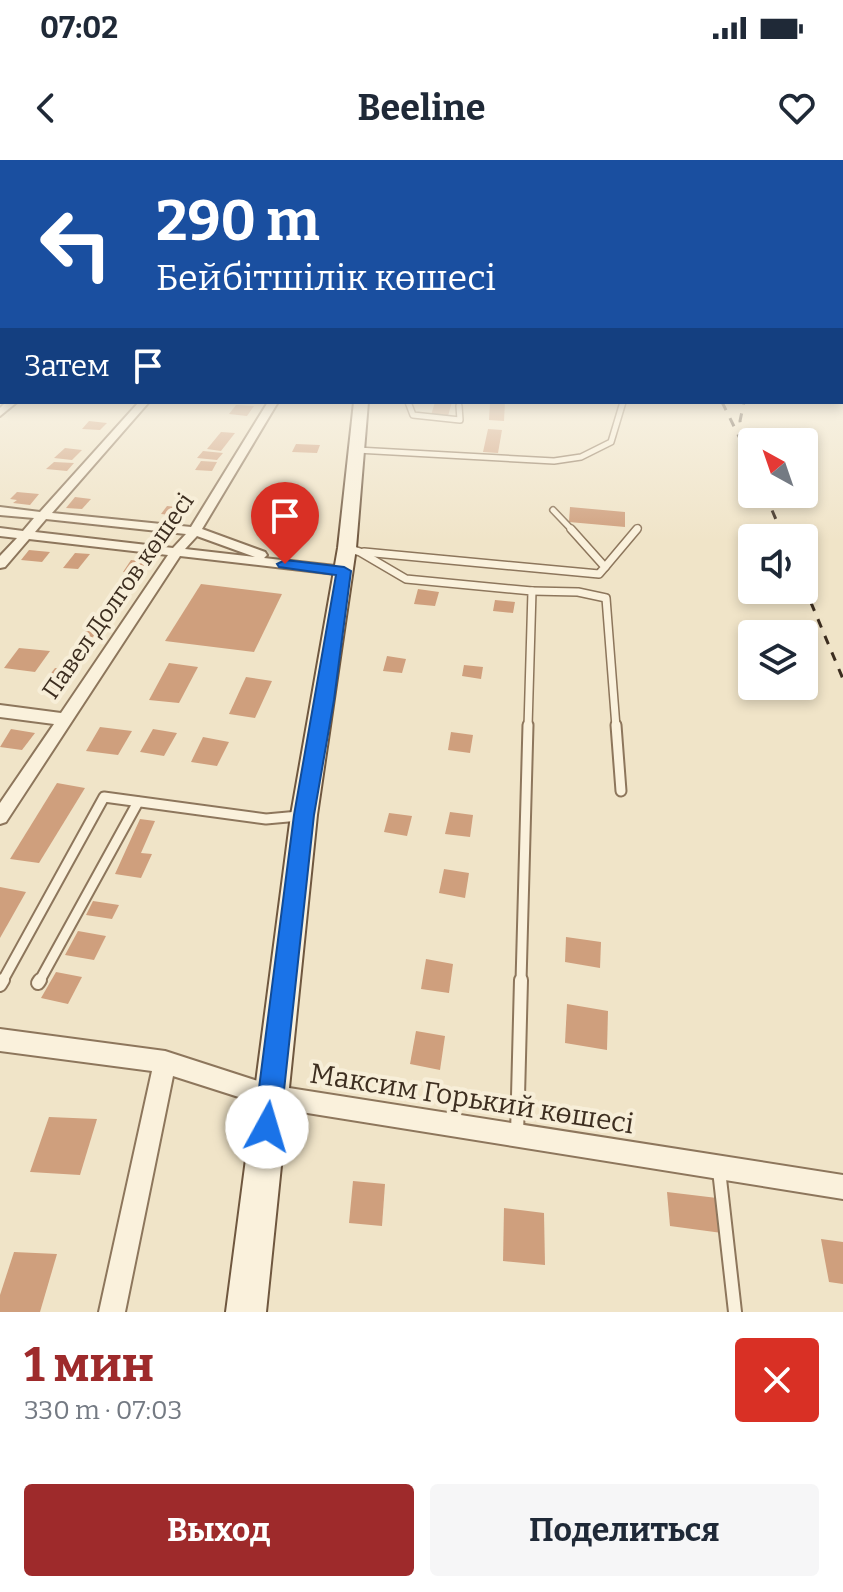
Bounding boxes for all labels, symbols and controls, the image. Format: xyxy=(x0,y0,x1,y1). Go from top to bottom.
text: 07:02 xyxy=(40,10,118,46)
icon: back xyxy=(24,86,68,130)
text: Beeline xyxy=(357,86,486,130)
icon: heart xyxy=(775,86,819,130)
text: 290 m xyxy=(156,188,320,255)
icon: left xyxy=(24,192,128,296)
text: Бейбітшілік көшесі xyxy=(156,256,496,300)
icon: arrive xyxy=(126,344,170,388)
text: Затем xyxy=(24,348,110,384)
north arrow xyxy=(738,428,818,508)
map controls xyxy=(738,428,818,700)
pin xyxy=(251,482,319,564)
street label: Павел Долгов көшесі xyxy=(36,488,200,704)
icon: arrive xyxy=(263,494,307,538)
button: sound xyxy=(738,524,818,604)
button: layers xyxy=(738,620,818,700)
street label: Максим Горький көшесі xyxy=(308,1057,636,1140)
position arrow xyxy=(225,1085,309,1169)
text: 1 мин xyxy=(24,1336,154,1394)
button: close xyxy=(735,1338,819,1422)
text: 330 m · 07:03 xyxy=(24,1395,182,1426)
button: Выход xyxy=(24,1484,414,1576)
button: Поделиться xyxy=(430,1484,819,1576)

